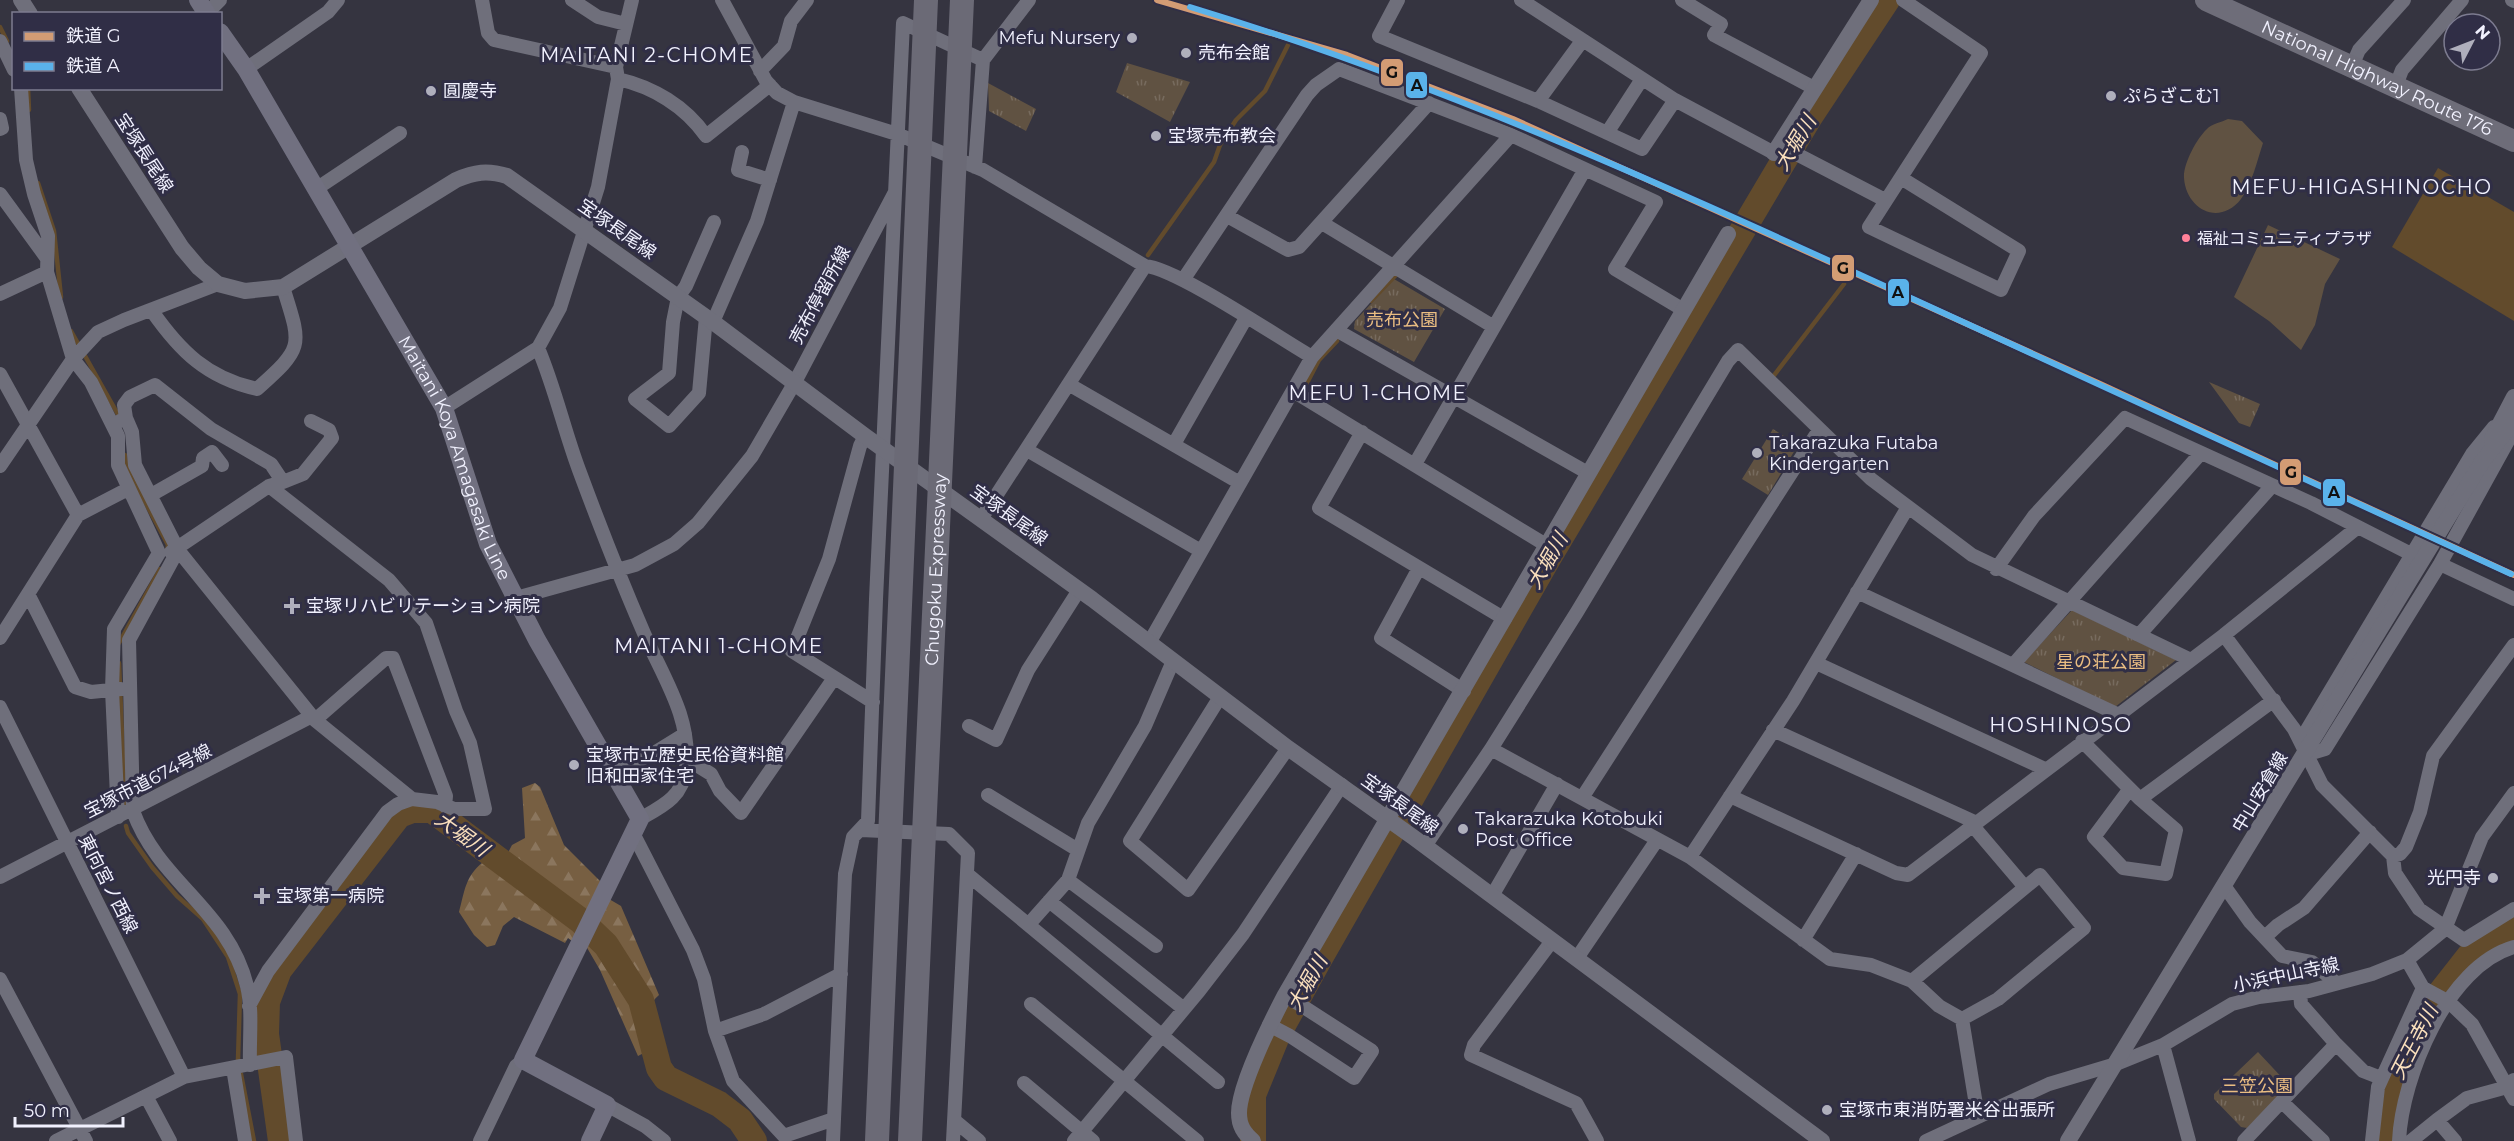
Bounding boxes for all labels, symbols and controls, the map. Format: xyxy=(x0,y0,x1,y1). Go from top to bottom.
legend xyxy=(12,12,222,90)
north arrow xyxy=(2442,12,2502,72)
street label: National Highway Route 176 xyxy=(2258,15,2496,141)
text: 鉄道 G xyxy=(66,25,121,47)
place label: Mefu Nursery xyxy=(999,27,1120,49)
marker: Mefu Nursery xyxy=(1125,31,1139,45)
place label: 売布会館 xyxy=(1198,42,1270,64)
district label: MAITANI 2-CHOME xyxy=(540,43,754,67)
marker: 売布会館 xyxy=(1179,46,1193,60)
text: 鉄道 A xyxy=(66,55,120,77)
line badge: G xyxy=(1380,58,1404,87)
text: G xyxy=(1386,63,1398,82)
line badge: A xyxy=(1405,71,1428,99)
text: A xyxy=(1410,76,1424,95)
place label: 圓慶寺 xyxy=(443,80,497,102)
marker: 圓慶寺 xyxy=(424,84,438,98)
place label: ぷらざこむ1 xyxy=(2123,85,2220,107)
marker: ぷらざこむ1 xyxy=(2104,89,2118,103)
street label: 宝塚長尾線 xyxy=(110,109,178,197)
water label: 大堀川 xyxy=(1769,109,1822,175)
place label: 宝塚売布教会 xyxy=(1168,125,1276,147)
marker: 宝塚売布教会 xyxy=(1149,129,1163,143)
district label: MEFU-HIGASHINOCHO xyxy=(2231,175,2493,199)
street label: 宝塚長尾線 xyxy=(574,194,660,264)
place label: 福祉コミュニティプラザ xyxy=(2197,229,2372,248)
marker: 福祉コミュニティプラザ xyxy=(2180,232,2192,244)
street label: 売布停留所線 xyxy=(785,242,855,348)
line badge: G xyxy=(1831,254,1855,282)
text: G xyxy=(1837,259,1849,278)
line badge: A xyxy=(1887,278,1910,307)
text: A xyxy=(1891,283,1905,302)
park label: 売布公園 xyxy=(1366,309,1438,331)
street label: Maitani Koya Amagasaki Line xyxy=(393,332,516,584)
district label: MEFU 1-CHOME xyxy=(1289,381,1467,405)
place label: Takarazuka Futaba Kindergarten xyxy=(1769,432,1938,475)
marker: Takarazuka Futaba Kindergarten xyxy=(1750,446,1764,460)
line badge: G xyxy=(2279,458,2302,486)
text: G xyxy=(2285,463,2297,482)
street label: Chugoku Expressway xyxy=(921,473,951,666)
line badge: A xyxy=(2322,478,2346,507)
street label: 宝塚長尾線 xyxy=(966,480,1052,550)
text: A xyxy=(2327,483,2341,502)
water label: 大堀川 xyxy=(1522,527,1573,593)
place label: 宝塚リハビリテーション病院 xyxy=(306,595,540,617)
marker: 宝塚リハビリテーション病院 xyxy=(283,597,301,615)
district label: MAITANI 1-CHOME xyxy=(614,634,824,658)
park label: 星の荘公園 xyxy=(2056,651,2146,673)
district label: HOSHINOSO xyxy=(1989,713,2133,737)
street label: 宝塚市道674号線 xyxy=(81,739,215,823)
place label: 宝塚市立歴史民俗資料館 旧和田家住宅 xyxy=(586,744,784,787)
street label: 中山安倉線 xyxy=(2227,748,2293,836)
marker: 宝塚市立歴史民俗資料館 旧和田家住宅 xyxy=(567,758,581,772)
street label: 宝塚長尾線 xyxy=(1357,769,1443,839)
water label: 大堀川 xyxy=(431,807,495,863)
place label: Takarazuka Kotobuki Post Office xyxy=(1475,808,1663,851)
marker: Takarazuka Kotobuki Post Office xyxy=(1456,822,1470,836)
street label: 東向宮ノ西線 xyxy=(74,831,142,937)
place label: 光円寺 xyxy=(2427,867,2481,889)
marker: 光円寺 xyxy=(2486,871,2500,885)
place label: 宝塚第一病院 xyxy=(276,885,384,907)
marker: 宝塚第一病院 xyxy=(253,887,271,905)
water label: 大堀川 xyxy=(1282,949,1333,1015)
street label: 小浜中山寺線 xyxy=(2231,953,2341,997)
water label: 天王寺川 xyxy=(2385,999,2444,1083)
park label: 三笠公園 xyxy=(2221,1075,2293,1097)
scale bar xyxy=(15,1090,123,1128)
place label: 宝塚市東消防署米谷出張所 xyxy=(1839,1099,2055,1121)
text: 50 m xyxy=(24,1100,70,1122)
marker: 宝塚市東消防署米谷出張所 xyxy=(1820,1103,1834,1117)

